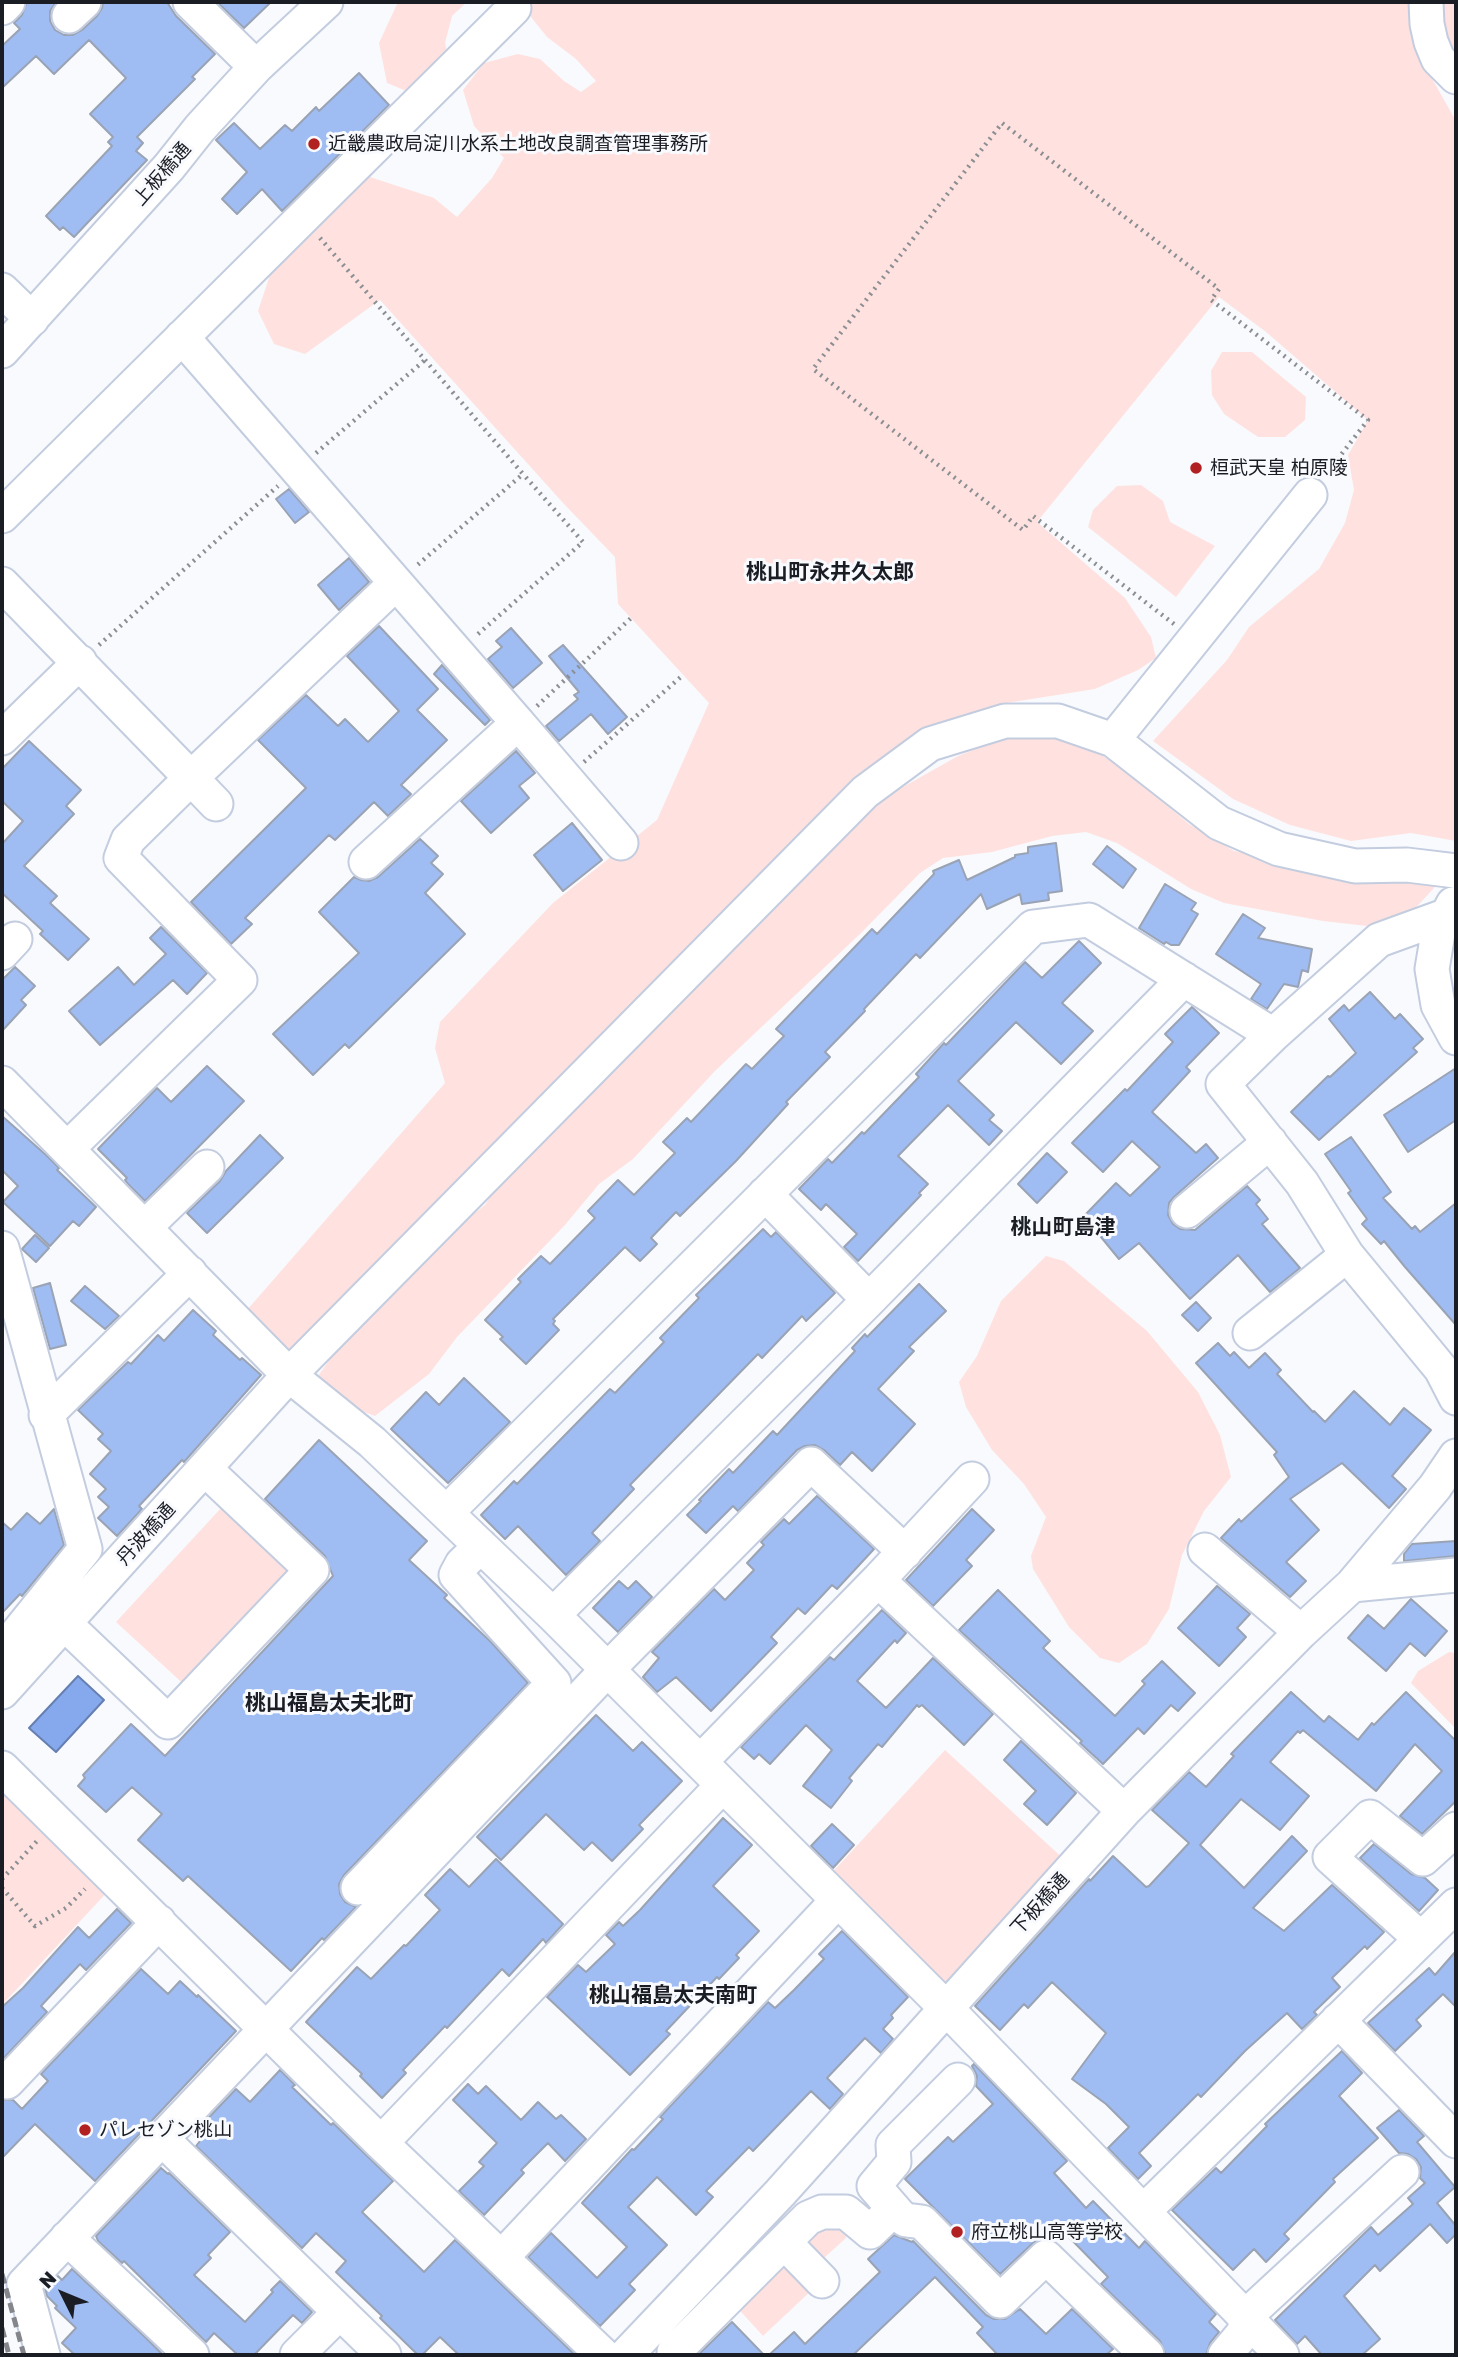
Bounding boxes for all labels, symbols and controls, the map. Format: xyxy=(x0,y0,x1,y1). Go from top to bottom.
place label: 近畿農政局淀川水系土地改良調査管理事務所 xyxy=(328,133,708,155)
marker: 近畿農政局淀川水系土地改良調査管理事務所 xyxy=(306,136,322,152)
street label: 上板橋通 xyxy=(128,138,196,210)
place label: 桓武天皇 柏原陵 xyxy=(1210,457,1348,479)
marker: 桓武天皇 柏原陵 xyxy=(1188,460,1204,476)
district label: 桃山町永井久太郎 xyxy=(746,559,914,585)
district label: 桃山町島津 xyxy=(1011,1214,1115,1240)
street label: 丹波橋通 xyxy=(112,1498,180,1570)
district label: 桃山福島太夫北町 xyxy=(245,1690,413,1716)
street label: 下板橋通 xyxy=(1006,1868,1074,1940)
district label: 桃山福島太夫南町 xyxy=(589,1982,757,2008)
place label: パレセゾン桃山 xyxy=(99,2119,232,2141)
marker: パレセゾン桃山 xyxy=(77,2122,93,2138)
place label: 府立桃山高等学校 xyxy=(971,2221,1123,2243)
marker: 府立桃山高等学校 xyxy=(949,2224,965,2240)
north arrow xyxy=(28,2259,98,2329)
text: N xyxy=(34,2266,61,2292)

